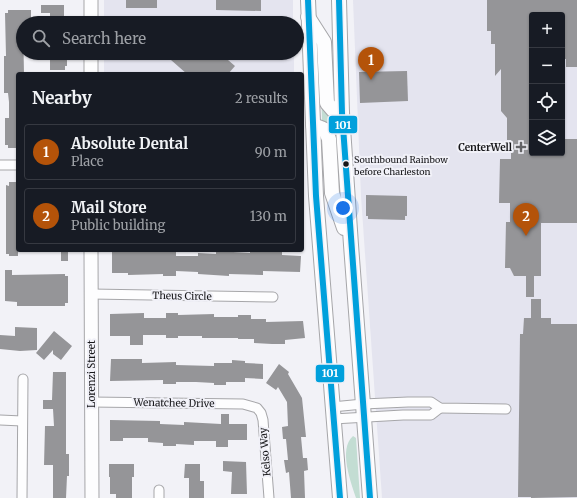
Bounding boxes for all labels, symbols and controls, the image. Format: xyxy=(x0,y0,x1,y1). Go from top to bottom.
map controls xyxy=(529,12,565,156)
button: + xyxy=(529,12,565,48)
search box xyxy=(16,16,304,60)
icon: search xyxy=(30,27,52,49)
text: Search here xyxy=(62,29,146,48)
pin: 1 xyxy=(358,47,384,80)
button: − xyxy=(529,48,565,84)
button: locate xyxy=(529,84,565,120)
text: Nearby xyxy=(32,87,92,109)
text: 2 results xyxy=(235,90,288,107)
line badge: 101 xyxy=(328,115,358,134)
text: 101 xyxy=(335,118,351,132)
button: layers xyxy=(529,120,565,156)
text: Absolute Dental xyxy=(71,134,188,153)
place label: CenterWell xyxy=(458,141,513,154)
marker: CenterWell xyxy=(515,141,527,153)
text: 1 xyxy=(43,144,49,161)
text: 90 m xyxy=(255,144,287,161)
text: Place xyxy=(71,153,104,170)
place label: Southbound Rainbow before Charleston xyxy=(353,154,448,177)
marker: Southbound Rainbow before Charleston xyxy=(341,159,351,169)
text: Mail Store xyxy=(71,198,147,217)
your location xyxy=(333,198,353,218)
pin: 2 xyxy=(513,203,539,236)
text: 2 xyxy=(42,208,50,225)
text: 130 m xyxy=(250,208,287,225)
text: Public building xyxy=(71,217,165,234)
street label: Theus Circle xyxy=(152,289,212,303)
street label: Lorenzi Street xyxy=(85,340,98,408)
line badge: 101 xyxy=(315,364,345,383)
text: 101 xyxy=(322,366,338,380)
street label: Wenatchee Drive xyxy=(132,396,215,410)
street label: Kelso Way xyxy=(256,427,274,477)

